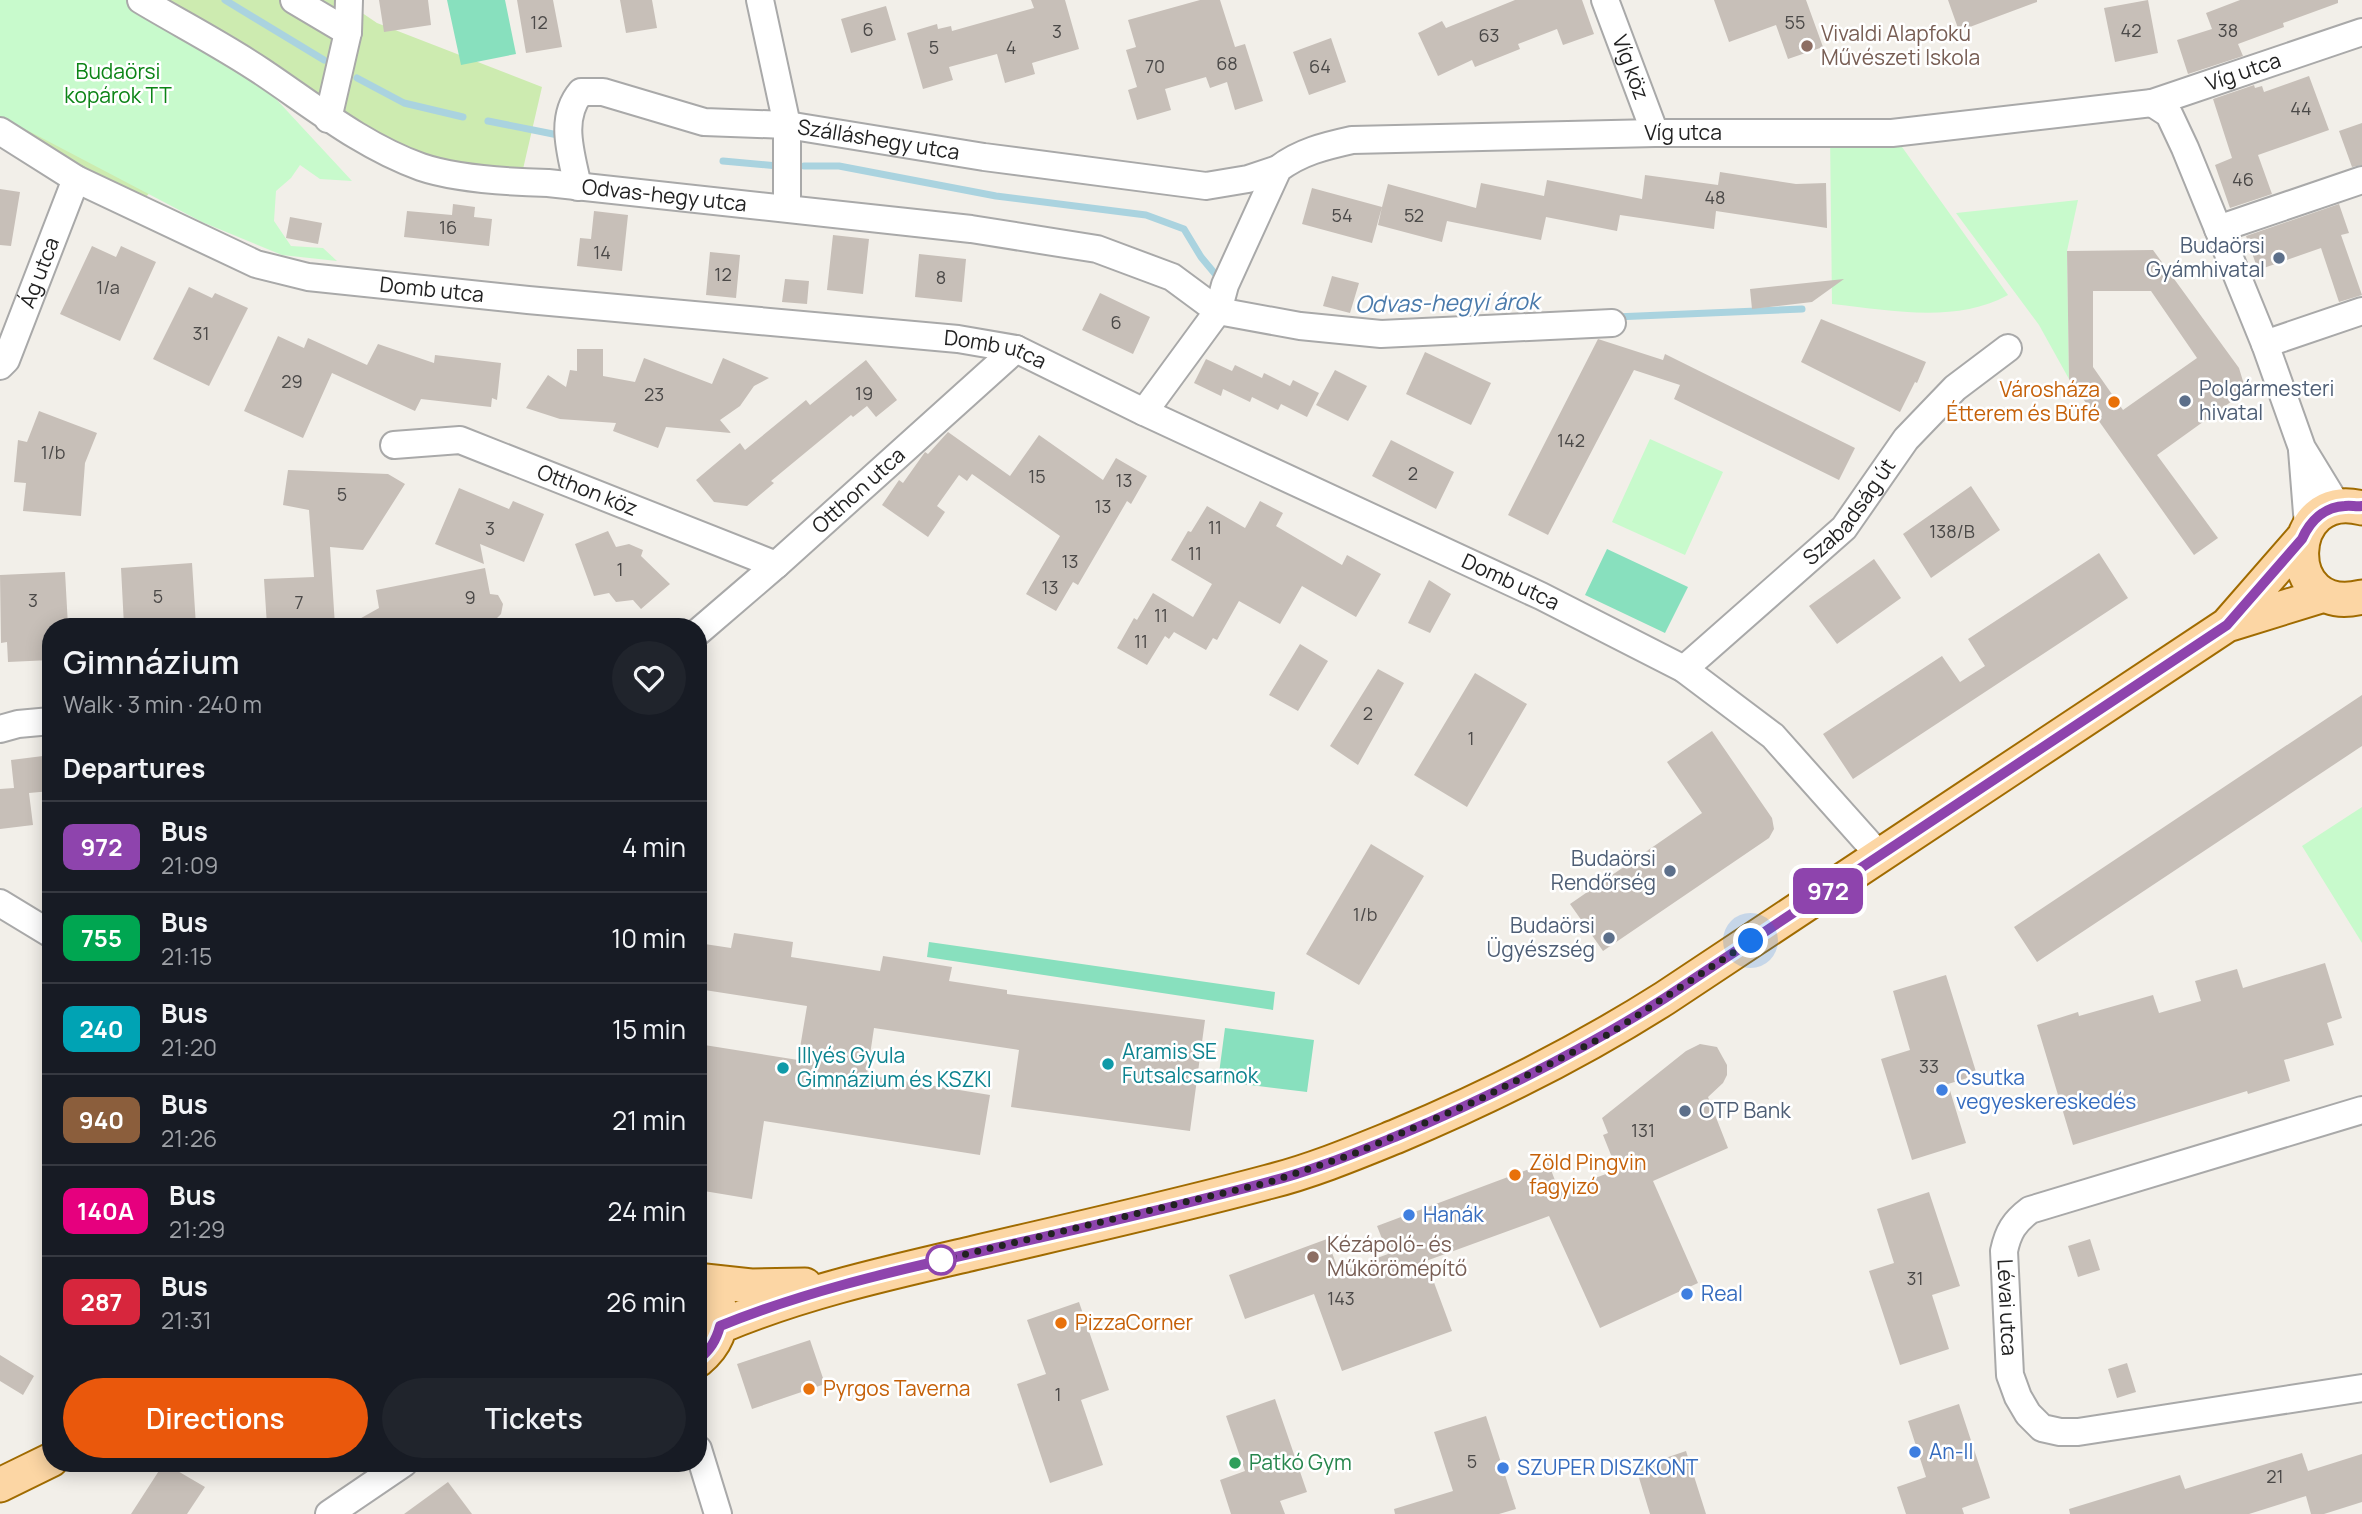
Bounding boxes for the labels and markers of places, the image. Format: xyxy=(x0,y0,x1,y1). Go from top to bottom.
place label: Vivaldi Alapfokú Művészeti Iskola xyxy=(1821,19,1980,71)
marker: Vivaldi Alapfokú Művészeti Iskola xyxy=(1799,38,1815,54)
place label: Budaörsi Gyámhivatal xyxy=(2146,231,2265,283)
marker: Budaörsi Gyámhivatal xyxy=(2271,250,2287,266)
place label: Polgármesteri hivatal xyxy=(2199,374,2334,426)
place label: Városháza Étterem és Büfé xyxy=(1946,375,2100,427)
marker: Polgármesteri hivatal xyxy=(2177,393,2193,409)
marker: Városháza Étterem és Büfé xyxy=(2106,394,2122,410)
place label: Budaörsi Rendőrség xyxy=(1551,844,1656,896)
marker: Budaörsi Rendőrség xyxy=(1662,863,1678,879)
place label: Budaörsi Ügyészség xyxy=(1487,911,1595,963)
marker: Budaörsi Ügyészség xyxy=(1601,930,1617,946)
place label: Aramis SE Futsalcsarnok xyxy=(1122,1037,1259,1089)
place label: Illyés Gyula Gimnázium és KSZKI xyxy=(797,1041,992,1093)
marker: Aramis SE Futsalcsarnok xyxy=(1100,1056,1116,1072)
marker: Illyés Gyula Gimnázium és KSZKI xyxy=(775,1060,791,1076)
place label: Csutka vegyeskereskedés xyxy=(1956,1063,2136,1115)
marker: Csutka vegyeskereskedés xyxy=(1934,1082,1950,1098)
place label: OTP Bank xyxy=(1699,1096,1791,1124)
marker: OTP Bank xyxy=(1677,1103,1693,1119)
place label: Zöld Pingvin fagyizó xyxy=(1529,1148,1646,1200)
marker: Zöld Pingvin fagyizó xyxy=(1507,1167,1523,1183)
place label: Hanák xyxy=(1423,1200,1484,1228)
marker: Hanák xyxy=(1401,1207,1417,1223)
place label: Kézápoló- és Műkörömépítő xyxy=(1327,1230,1467,1282)
unlabelled marker xyxy=(926,1245,956,1275)
marker: Kézápoló- és Műkörömépítő xyxy=(1305,1249,1321,1265)
place label: Real xyxy=(1701,1279,1743,1307)
marker: Real xyxy=(1679,1286,1695,1302)
place label: PizzaCorner xyxy=(1075,1308,1194,1336)
marker: PizzaCorner xyxy=(1053,1315,1069,1331)
place label: Pyrgos Taverna xyxy=(823,1374,970,1402)
marker: Pyrgos Taverna xyxy=(801,1381,817,1397)
place label: An-Il xyxy=(1929,1437,1973,1465)
marker: An-Il xyxy=(1907,1444,1923,1460)
place label: Patkó Gym xyxy=(1249,1448,1352,1476)
place label: SZUPER DISZKONT xyxy=(1517,1453,1699,1481)
marker: Patkó Gym xyxy=(1227,1455,1243,1471)
marker: SZUPER DISZKONT xyxy=(1495,1460,1511,1476)

